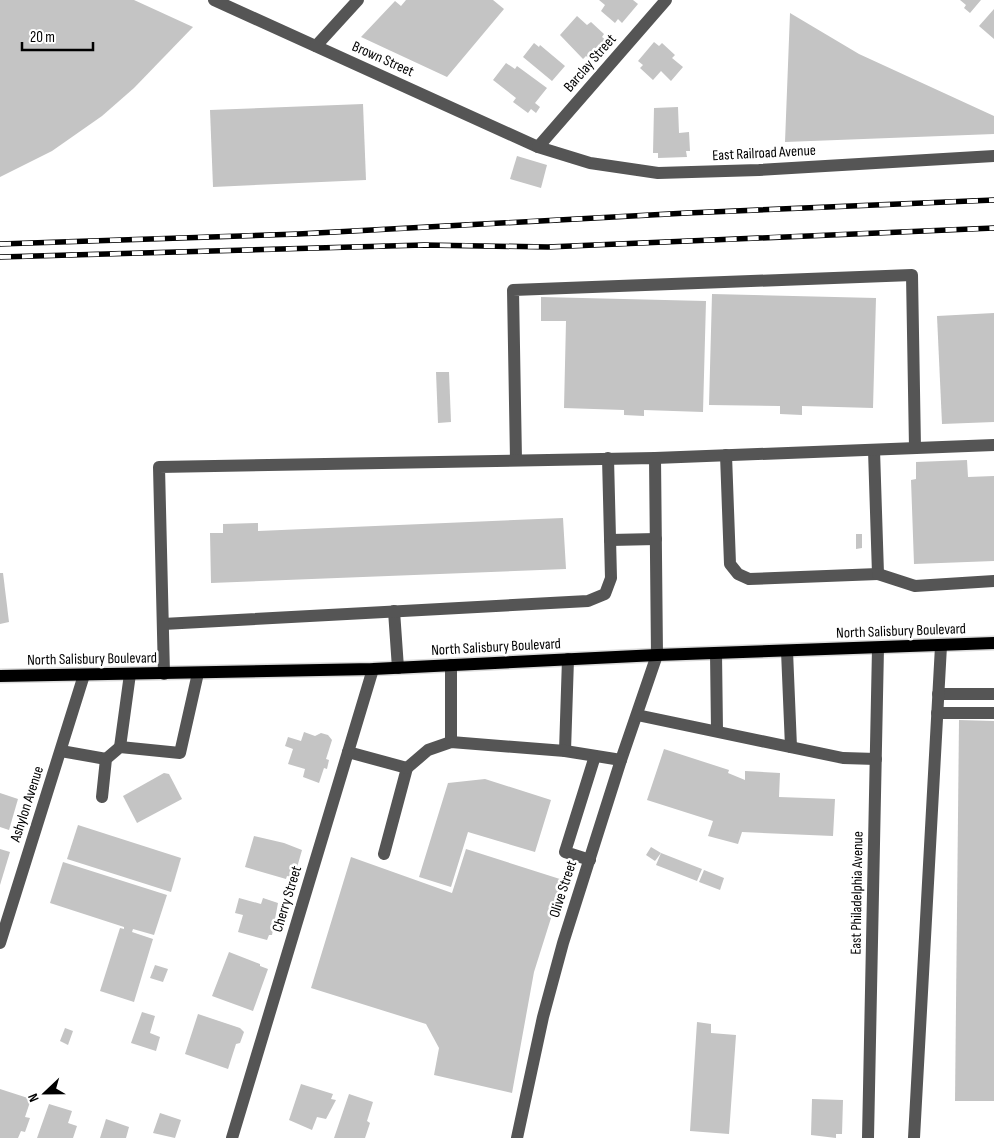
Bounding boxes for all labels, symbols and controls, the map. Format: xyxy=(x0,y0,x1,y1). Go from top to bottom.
scale bar xyxy=(22,20,94,52)
text: 20 m xyxy=(30,28,55,47)
street label: Barclay Street xyxy=(560,30,621,96)
street label: Brown Street xyxy=(349,37,417,81)
street label: East Railroad Avenue xyxy=(712,141,816,165)
street label: North Salisbury Boulevard xyxy=(836,619,966,643)
street label: North Salisbury Boulevard xyxy=(431,634,561,660)
street label: North Salisbury Boulevard xyxy=(27,648,157,670)
street label: Ashylon Avenue xyxy=(6,764,48,845)
street label: East Philadelphia Avenue xyxy=(846,831,868,955)
street label: Olive Street xyxy=(545,858,581,920)
street label: Cherry Street xyxy=(268,863,306,934)
north arrow xyxy=(20,1068,70,1118)
text: N xyxy=(24,1091,43,1104)

